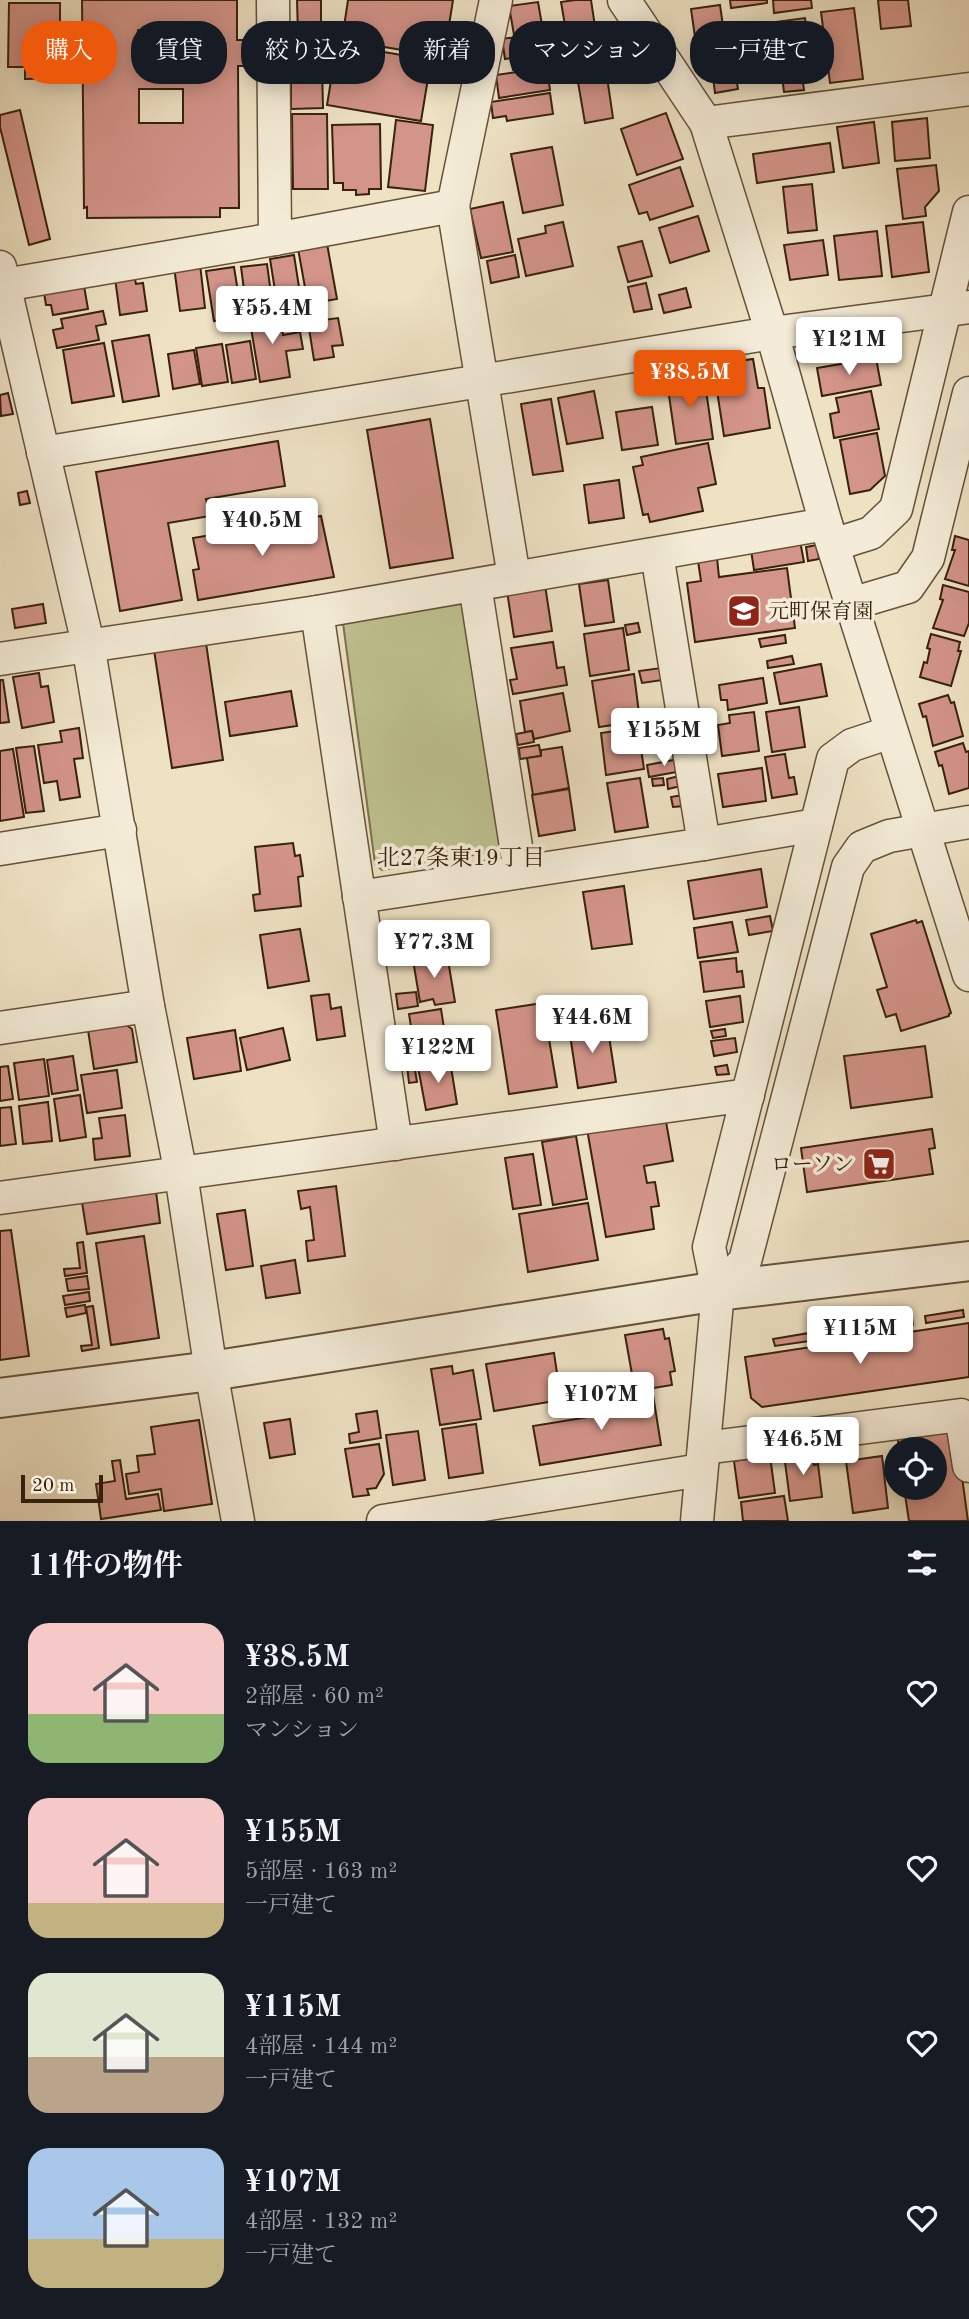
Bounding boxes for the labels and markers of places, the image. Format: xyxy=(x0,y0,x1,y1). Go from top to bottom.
pin: ¥55.4M xyxy=(215,286,329,346)
pin: ¥121M xyxy=(800,318,898,377)
pin: ¥38.5M xyxy=(633,350,747,410)
pin: ¥40.5M xyxy=(205,498,319,558)
school or university icon: 元町保育園 xyxy=(725,592,763,630)
place label: 元町保育園 xyxy=(768,600,873,623)
pin: ¥155M xyxy=(615,708,713,768)
pin: ¥77.3M xyxy=(377,920,491,980)
pin: ¥44.6M xyxy=(535,996,649,1055)
pin: ¥122M xyxy=(389,1026,487,1085)
supermarket icon: ローソン xyxy=(860,1145,898,1183)
place label: ローソン xyxy=(771,1155,854,1176)
pin: ¥115M xyxy=(811,1306,909,1366)
pin: ¥107M xyxy=(552,1372,650,1432)
pin: ¥46.5M xyxy=(746,1418,860,1477)

